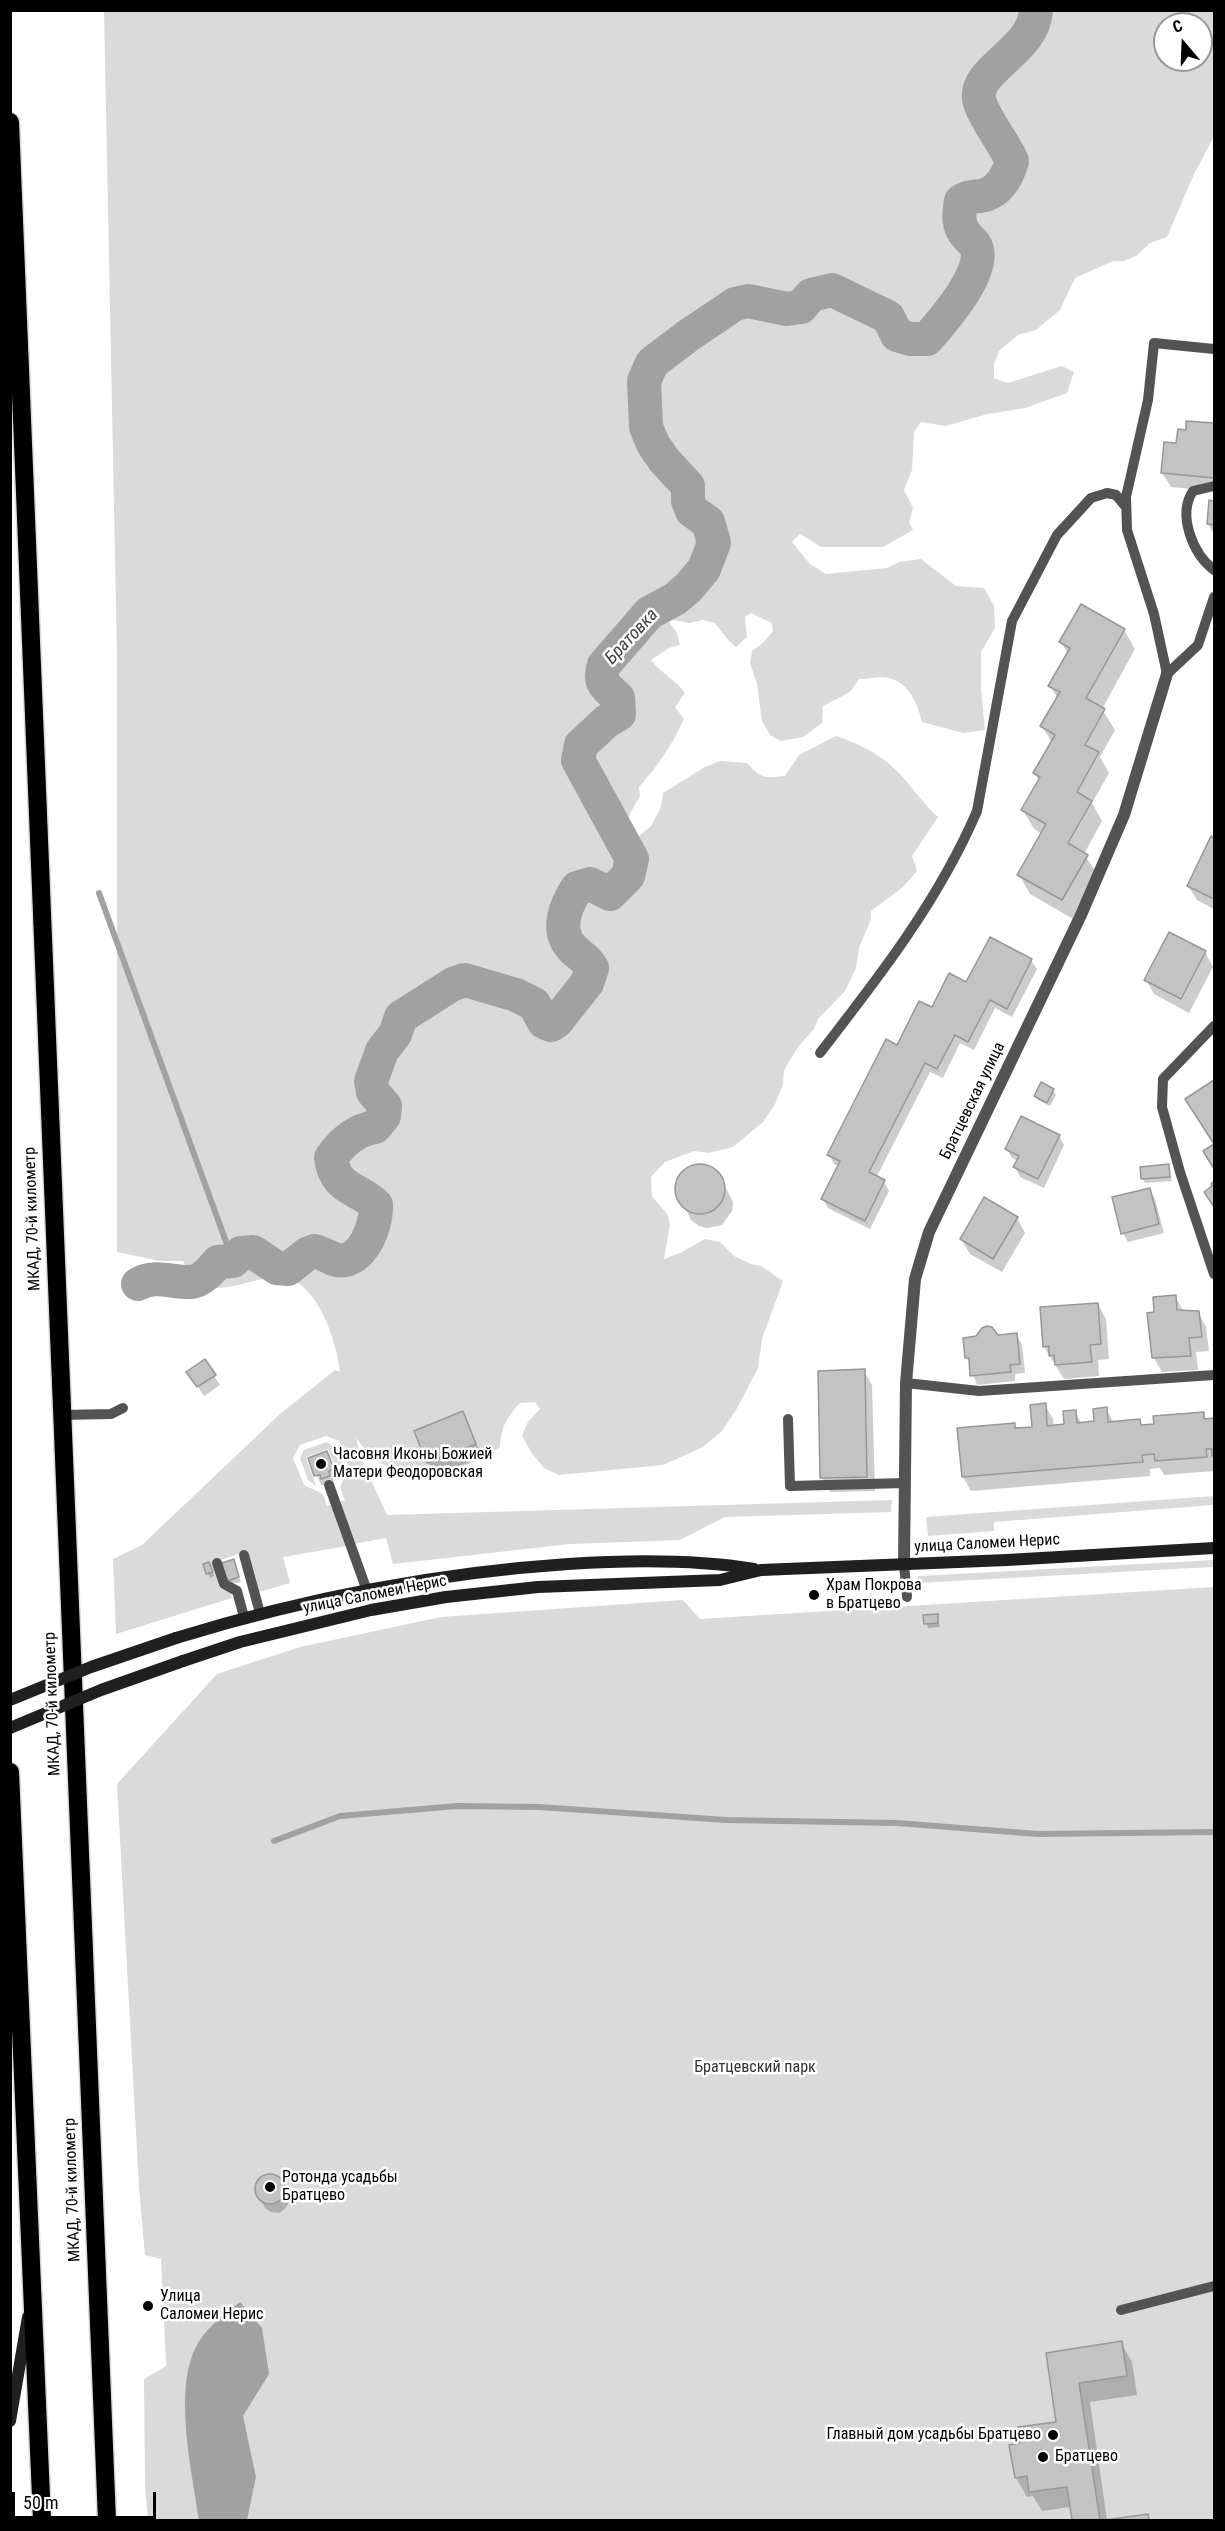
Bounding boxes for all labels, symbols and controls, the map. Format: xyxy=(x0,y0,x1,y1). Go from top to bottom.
north arrow xyxy=(1153,12,1213,72)
text: С xyxy=(1170,16,1185,37)
water label: Братовка xyxy=(601,605,663,669)
street label: Братцевская улица xyxy=(936,1039,1010,1163)
street label: МКАД, 70-й километр xyxy=(21,1147,45,1291)
place label: Часовня Иконы Божией Матери Феодоровская xyxy=(333,1445,493,1483)
marker: Часовня Иконы Божией Матери Феодоровская xyxy=(314,1457,328,1471)
street label: улица Саломеи Нерис xyxy=(914,1531,1060,1557)
street label: улица Саломеи Нерис xyxy=(302,1572,448,1618)
place label: Храм Покрова в Братцево xyxy=(826,1576,922,1614)
marker: Храм Покрова в Братцево xyxy=(807,1588,821,1602)
street label: МКАД, 70-й километр xyxy=(41,1632,65,1776)
park label: Братцевский парк xyxy=(694,2058,816,2078)
street label: МКАД, 70-й километр xyxy=(61,2118,85,2262)
place label: Ротонда усадьбы Братцево xyxy=(282,2168,398,2206)
marker: Ротонда усадьбы Братцево xyxy=(263,2180,277,2194)
place label: Улица Саломеи Нерис xyxy=(160,2287,263,2325)
marker: Улица Саломеи Нерис xyxy=(141,2299,155,2313)
place label: Главный дом усадьбы Братцево xyxy=(827,2425,1041,2445)
marker: Главный дом усадьбы Братцево xyxy=(1046,2428,1060,2442)
place label: Братцево xyxy=(1055,2447,1118,2467)
marker: Братцево xyxy=(1036,2450,1050,2464)
scale bar xyxy=(15,2480,159,2518)
text: 50 m xyxy=(23,2492,58,2513)

